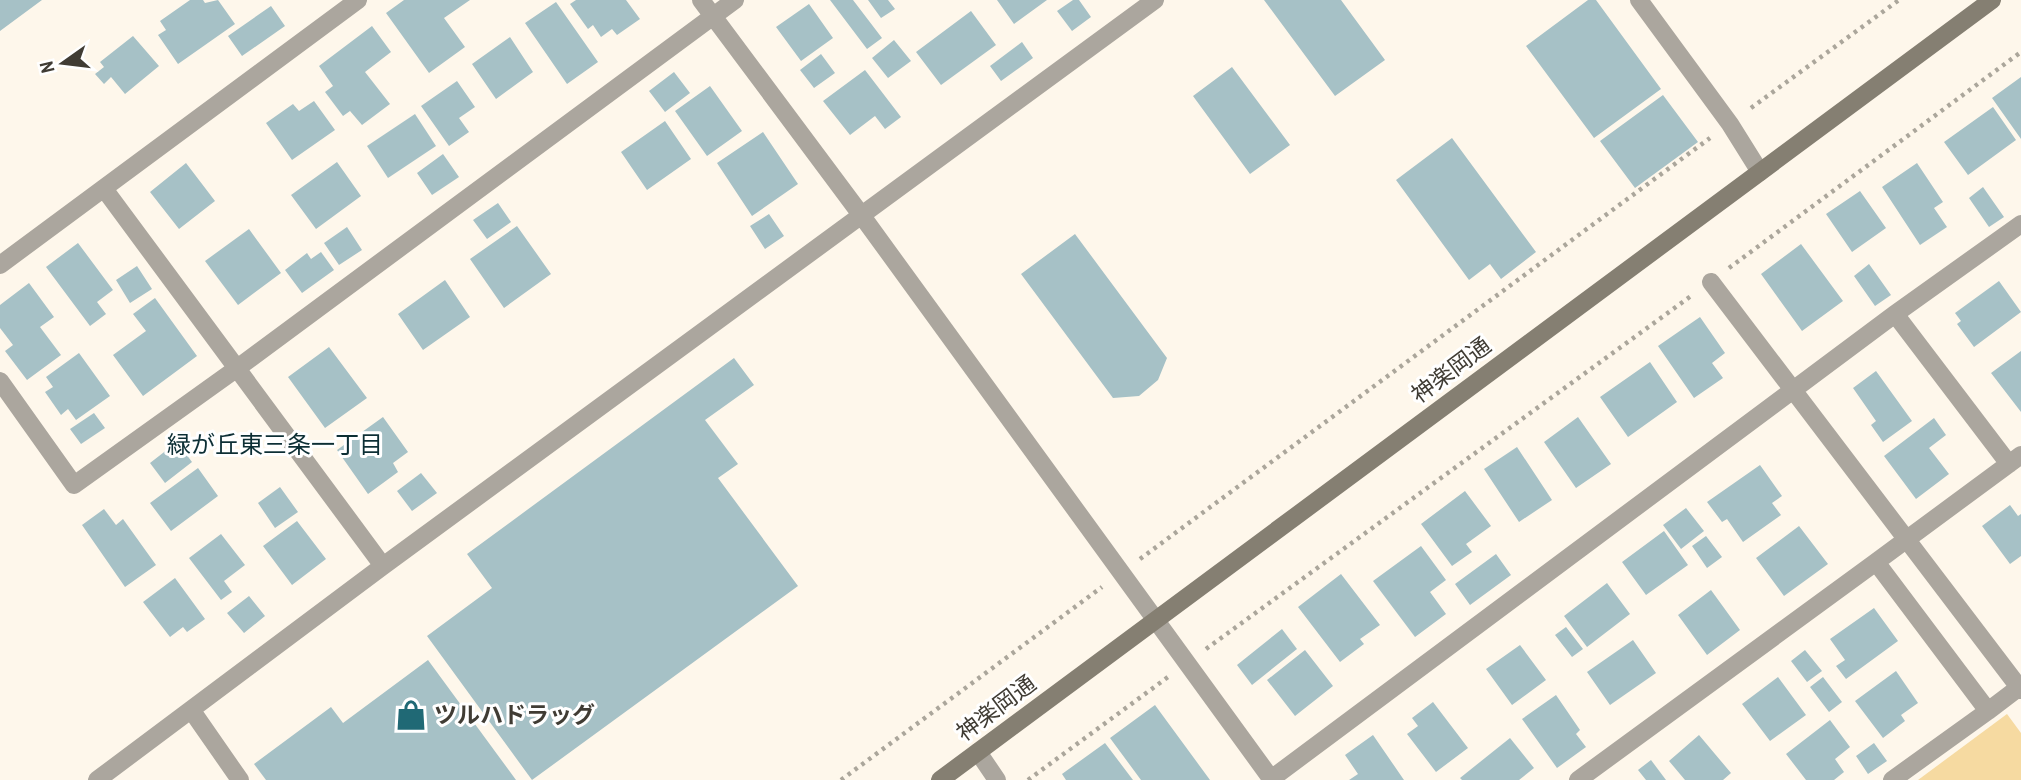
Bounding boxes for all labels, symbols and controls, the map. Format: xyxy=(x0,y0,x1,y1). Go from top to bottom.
north arrow xyxy=(28,28,98,98)
text: N xyxy=(33,59,60,76)
street label: 神楽岡通 xyxy=(1405,330,1497,410)
district label: 緑が丘東三条一丁目 xyxy=(167,428,383,460)
street label: 神楽岡通 xyxy=(950,668,1042,748)
shop icon: ツルハドラッグ xyxy=(394,698,428,732)
place label: ツルハドラッグ xyxy=(434,699,595,730)

